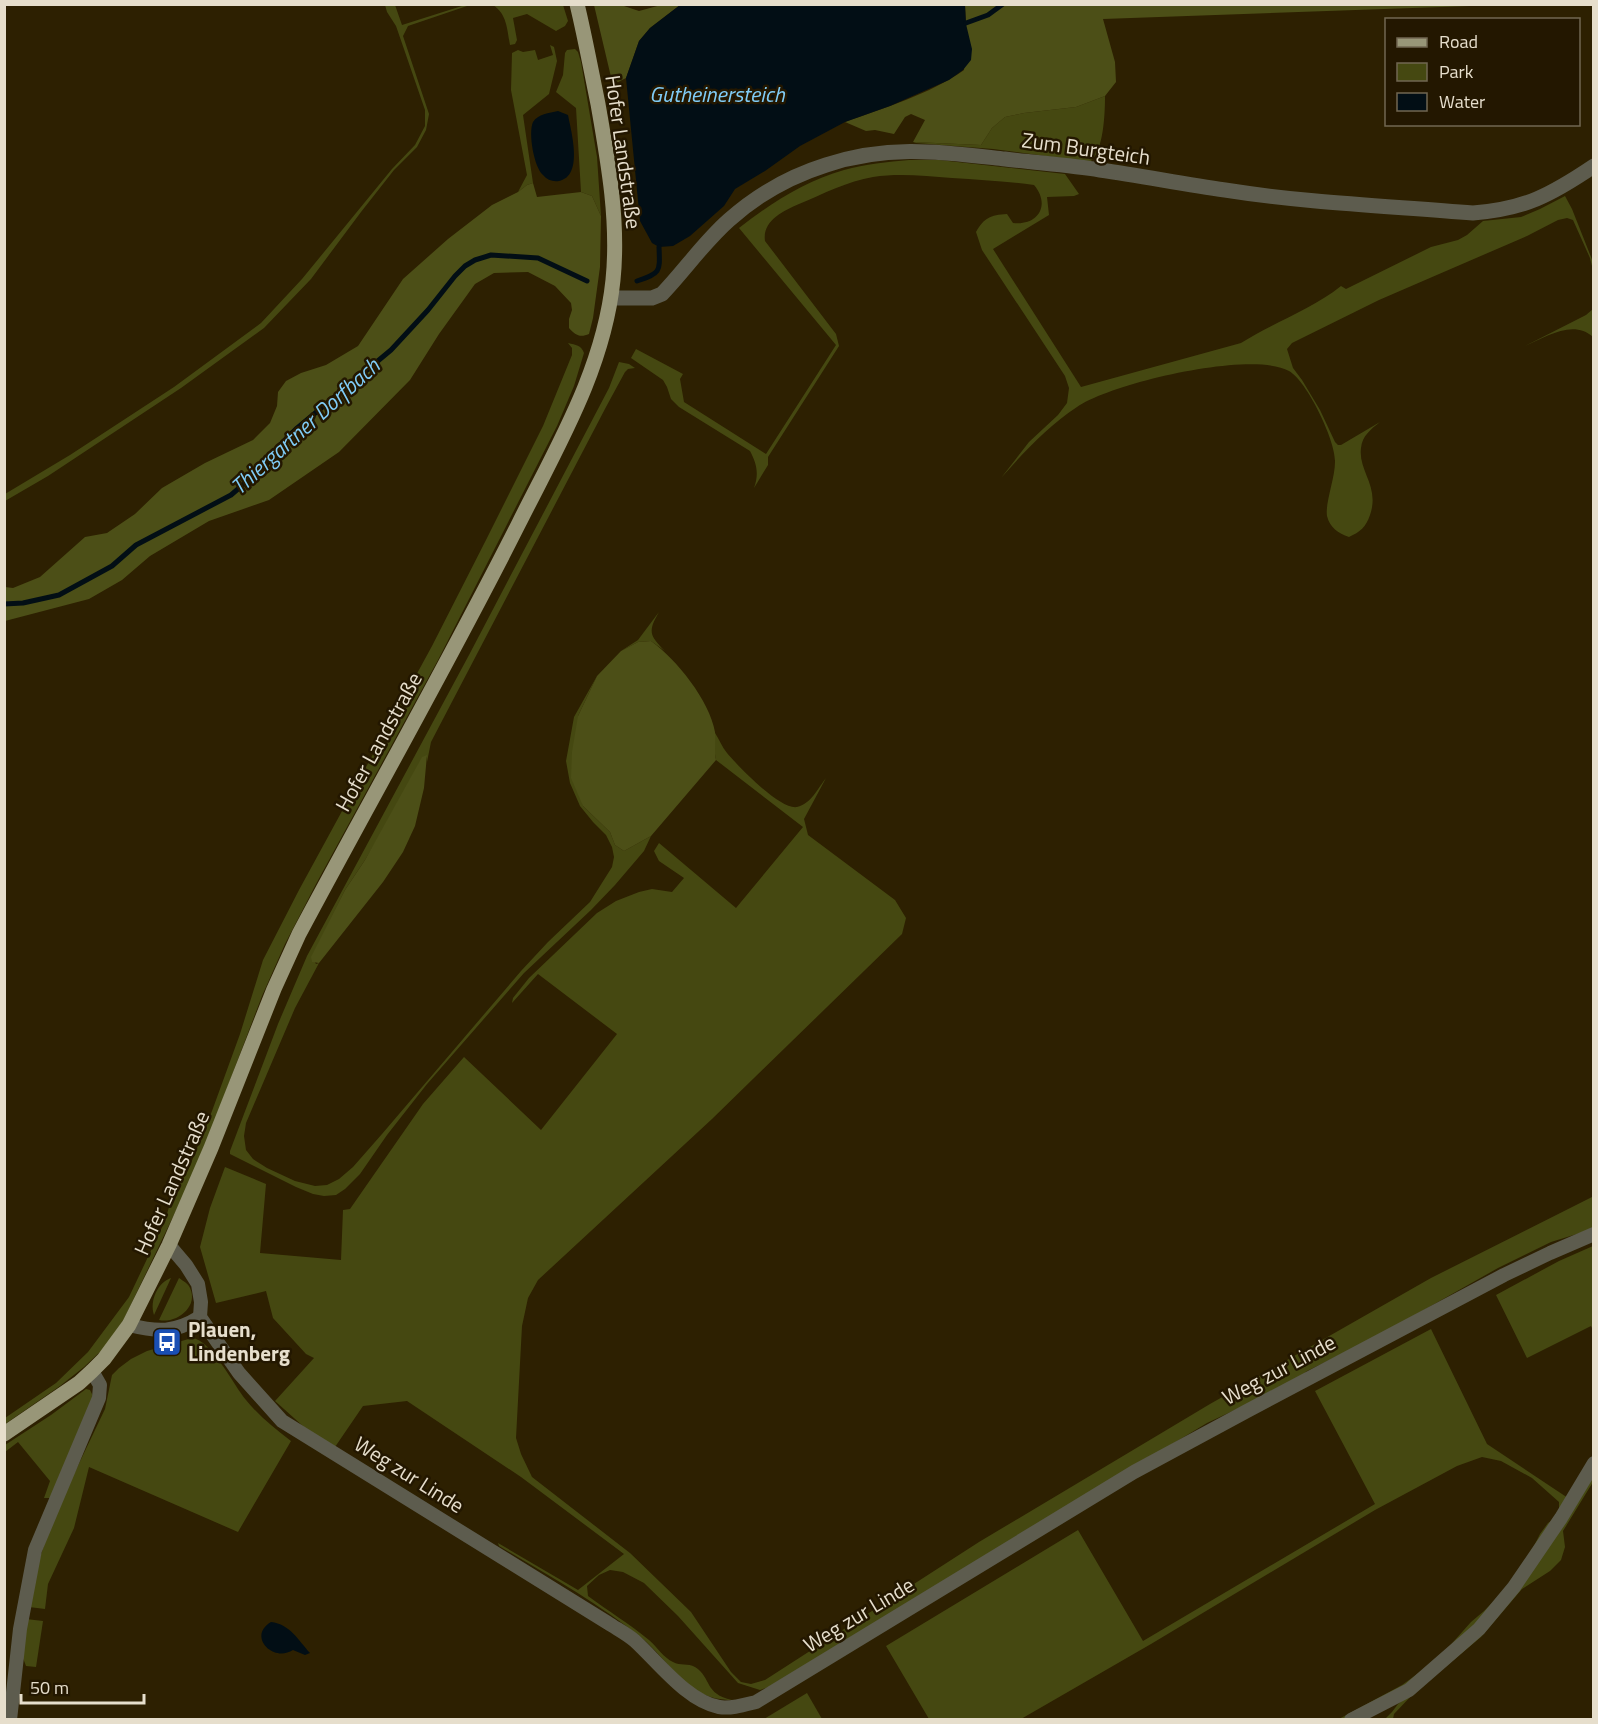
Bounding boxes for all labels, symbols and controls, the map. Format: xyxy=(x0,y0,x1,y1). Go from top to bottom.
legend xyxy=(1385,18,1580,126)
text: Road xyxy=(1439,28,1478,55)
text: Park xyxy=(1439,58,1474,85)
street label: Hofer Landstraße xyxy=(597,73,651,231)
water label: Gutheinersteich xyxy=(649,77,786,111)
text: Water xyxy=(1439,88,1485,115)
street label: Zum Burgteich xyxy=(1020,123,1152,173)
water label: Thiergartner Dorfbach xyxy=(223,349,388,502)
street label: Hofer Landstraße xyxy=(327,666,430,817)
street label: Hofer Landstraße xyxy=(125,1105,217,1260)
place label: Plauen, Lindenberg xyxy=(188,1313,290,1369)
bus stop icon: Plauen, Lindenberg xyxy=(151,1326,183,1358)
street label: Weg zur Linde xyxy=(1216,1326,1341,1412)
street label: Weg zur Linde xyxy=(348,1428,471,1521)
street label: Weg zur Linde xyxy=(797,1568,920,1660)
scale bar xyxy=(21,1667,144,1705)
text: 50 m xyxy=(30,1674,69,1701)

